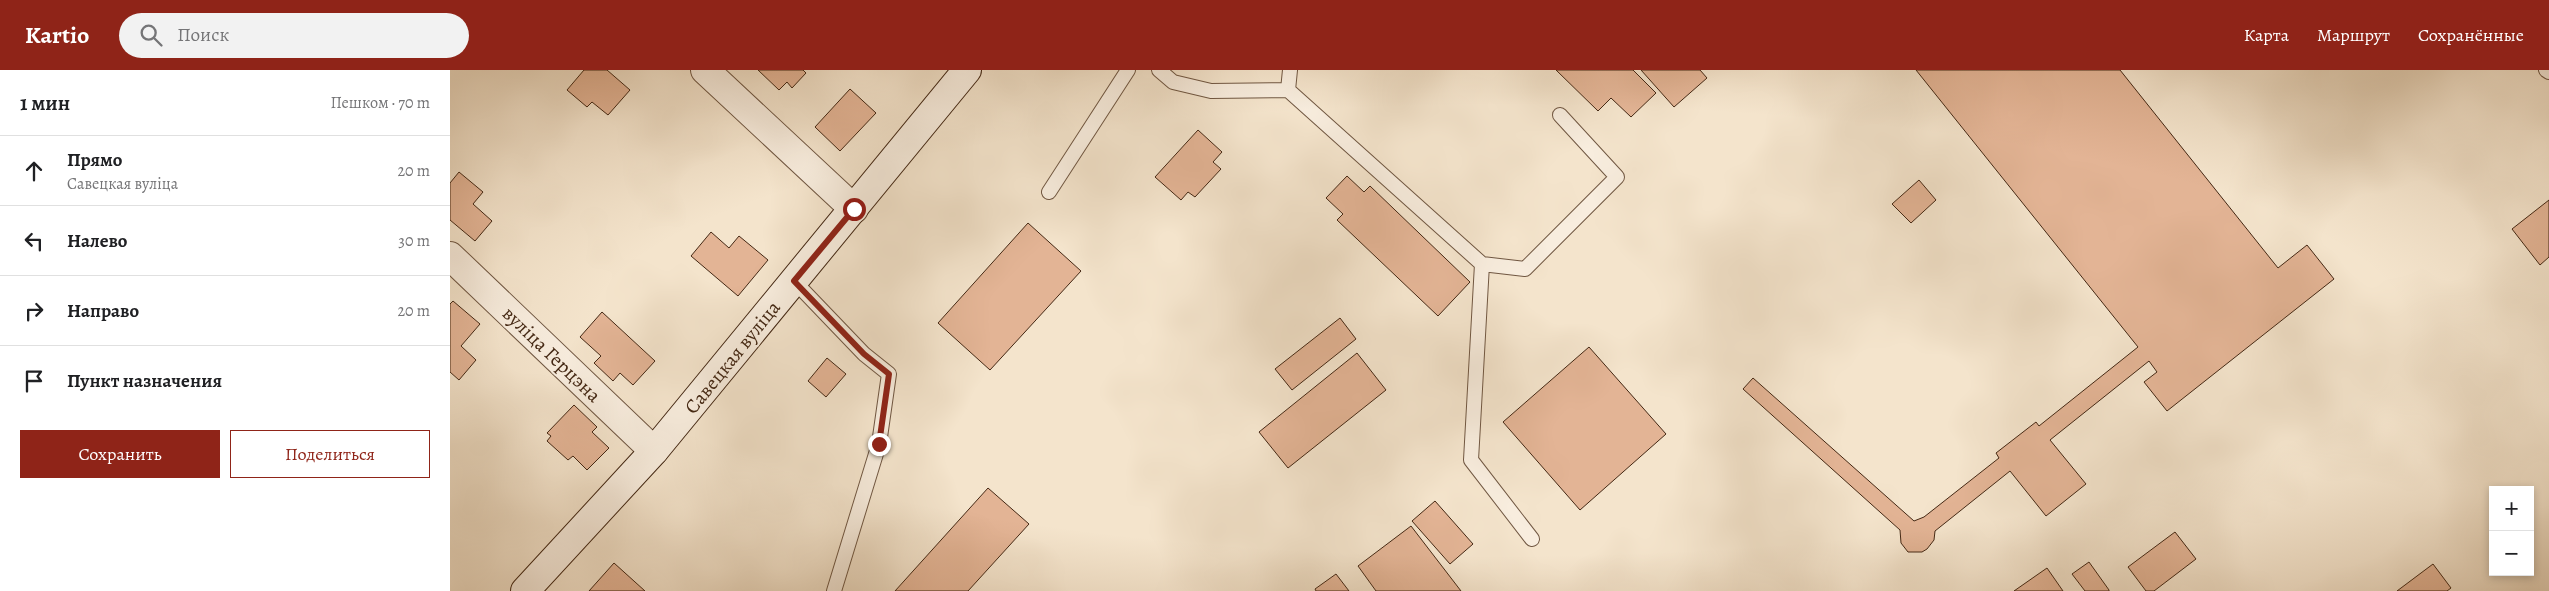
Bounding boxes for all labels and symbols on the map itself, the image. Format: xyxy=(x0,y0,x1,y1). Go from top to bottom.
route start xyxy=(843,198,866,221)
street label: Савецкая вуліца xyxy=(678,294,787,420)
street label: вуліца Герцэна xyxy=(496,300,608,409)
route end xyxy=(868,433,891,456)

